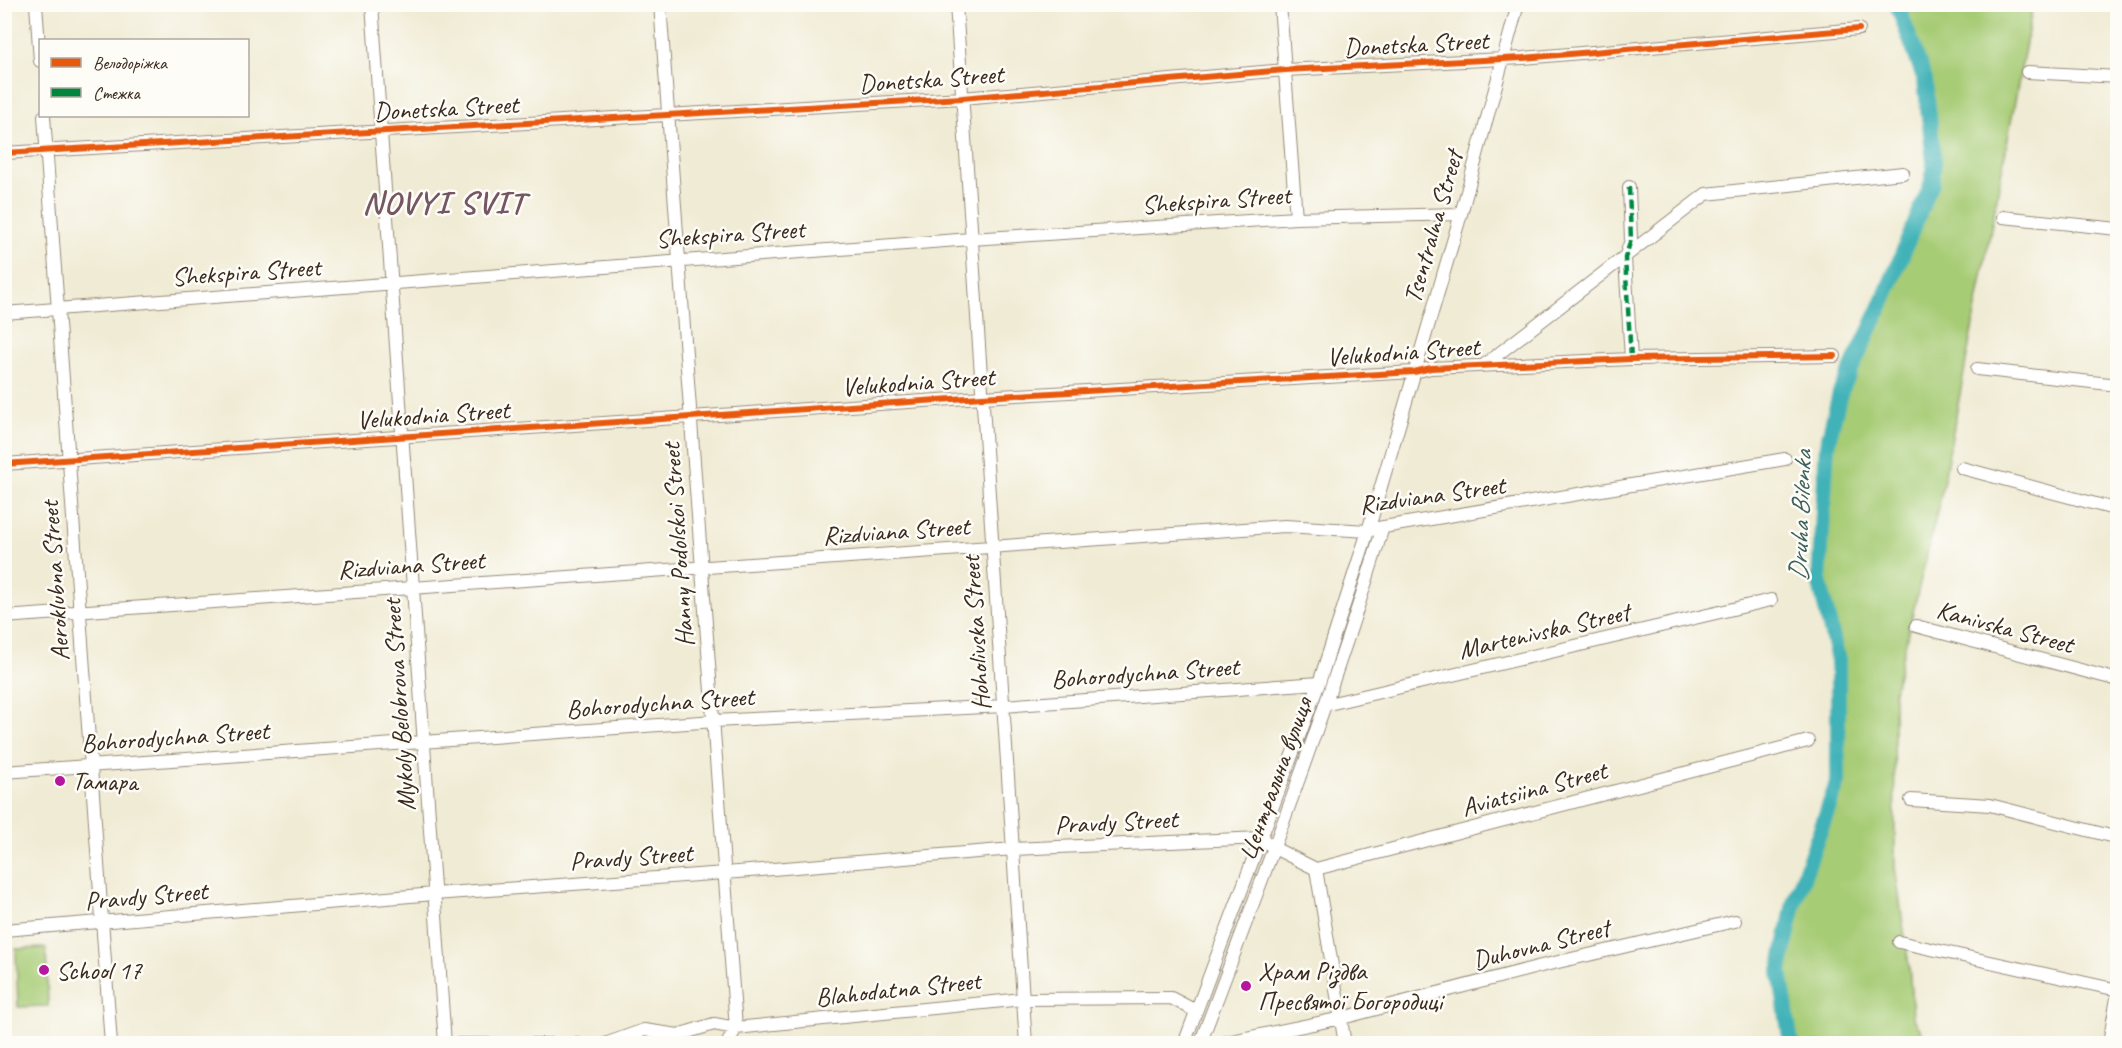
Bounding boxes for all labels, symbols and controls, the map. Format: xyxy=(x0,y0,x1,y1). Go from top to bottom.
street label: Donetska Street xyxy=(1343,24,1491,64)
legend xyxy=(39,39,249,117)
text: Велодоріжка xyxy=(93,52,168,74)
street label: Donetska Street xyxy=(858,57,1007,101)
text: Стежка xyxy=(93,82,141,104)
street label: Donetska Street xyxy=(373,88,521,128)
street label: Tsentralna Street xyxy=(1396,144,1471,307)
street label: Shekspira Street xyxy=(1140,178,1294,222)
district label: NOVYI SVIT xyxy=(362,182,531,223)
street label: Shekspira Street xyxy=(654,212,808,256)
street label: Shekspira Street xyxy=(170,250,324,294)
street label: Velukodnia Street xyxy=(1326,330,1483,374)
street label: Velukodnia Street xyxy=(841,360,998,404)
street label: Velukodnia Street xyxy=(356,393,513,437)
street label: Hanny Podolskoi Street xyxy=(654,440,702,648)
water label: Druha Bilenka xyxy=(1781,448,1819,582)
street label: Rizdviana Street xyxy=(1357,468,1509,522)
street label: Aeroklubna Street xyxy=(33,498,77,662)
street label: Rizdviana Street xyxy=(822,509,973,553)
street label: Rizdviana Street xyxy=(337,543,488,587)
street label: Hoholivska Street xyxy=(954,552,998,711)
street label: Kanivska Street xyxy=(1933,593,2079,662)
street label: Martenivska Street xyxy=(1455,595,1636,667)
street label: Mykoly Belobrova Street xyxy=(375,596,423,812)
street label: Bohorodychna Street xyxy=(1050,650,1242,696)
street label: Bohorodychna Street xyxy=(565,680,757,726)
street label: Центральна вулиця xyxy=(1230,691,1320,865)
street label: Bohorodychna Street xyxy=(80,714,272,760)
street label: Aviatsiina Street xyxy=(1458,753,1612,824)
place label: Тамара xyxy=(72,765,140,798)
marker: Тамара xyxy=(53,774,67,788)
street label: Pravdy Street xyxy=(1054,802,1181,842)
street label: Pravdy Street xyxy=(569,836,696,878)
street label: Pravdy Street xyxy=(83,874,211,918)
street label: Duhovna Street xyxy=(1469,910,1616,977)
place label: School 17 xyxy=(56,954,143,987)
place label: Храм Різдва Пресвятої Богородиці xyxy=(1258,955,1445,1018)
marker: School 17 xyxy=(37,963,51,977)
street label: Blahodatna Street xyxy=(814,964,984,1014)
marker: Храм Різдва Пресвятої Богородиці xyxy=(1239,979,1253,993)

